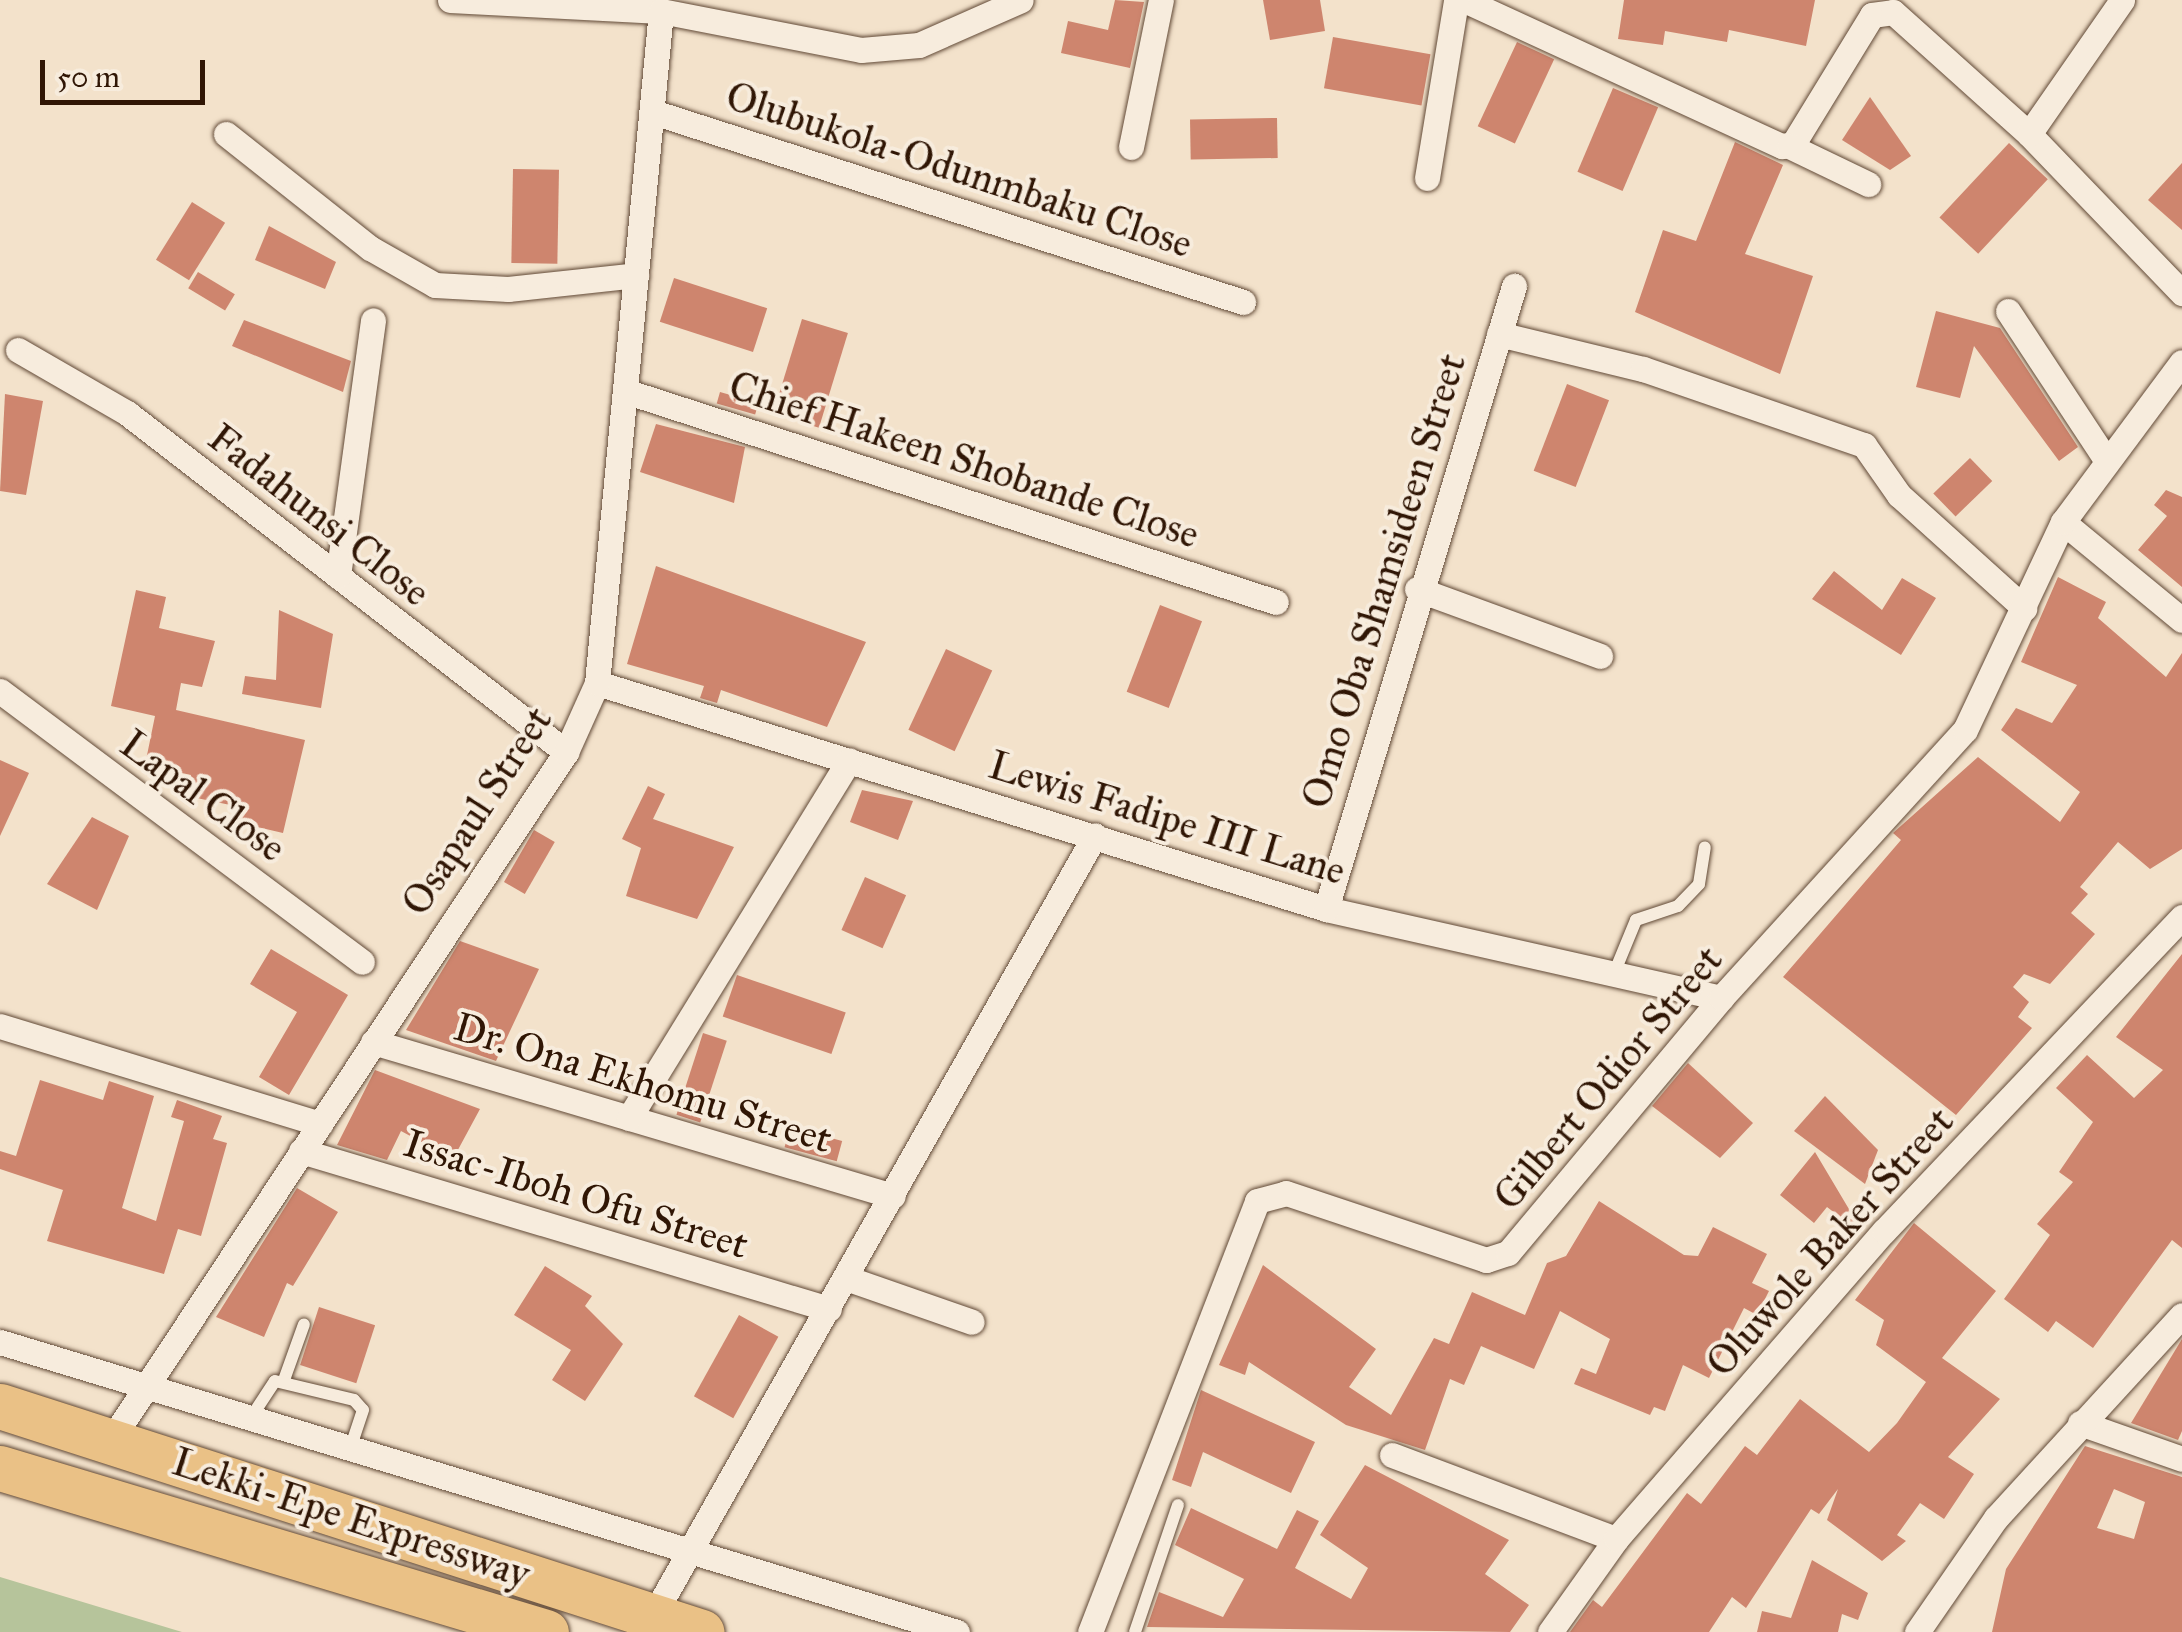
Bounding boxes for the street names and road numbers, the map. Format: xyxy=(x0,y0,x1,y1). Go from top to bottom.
street label: Olubukola-Odunmbaku Close xyxy=(720,72,1198,268)
street label: Omo Oba Shamsideen Street xyxy=(1292,348,1476,814)
street label: Chief Hakeen Shobande Close xyxy=(723,361,1205,559)
street label: Fadahunsi Close xyxy=(199,414,439,616)
street label: Osapaul Street xyxy=(392,698,562,924)
street label: Lapal Close xyxy=(111,720,295,872)
street label: Lewis Fadipe III Lane xyxy=(983,741,1351,895)
street label: Gilbert Odior Street xyxy=(1484,936,1732,1220)
street label: Dr. Ona Ekhomu Street xyxy=(448,1003,838,1163)
street label: Oluwole Baker Street xyxy=(1697,1098,1963,1386)
street label: Issac-Iboh Ofu Street xyxy=(398,1119,754,1269)
street label: Lekki-Epe Expressway xyxy=(166,1438,536,1598)

